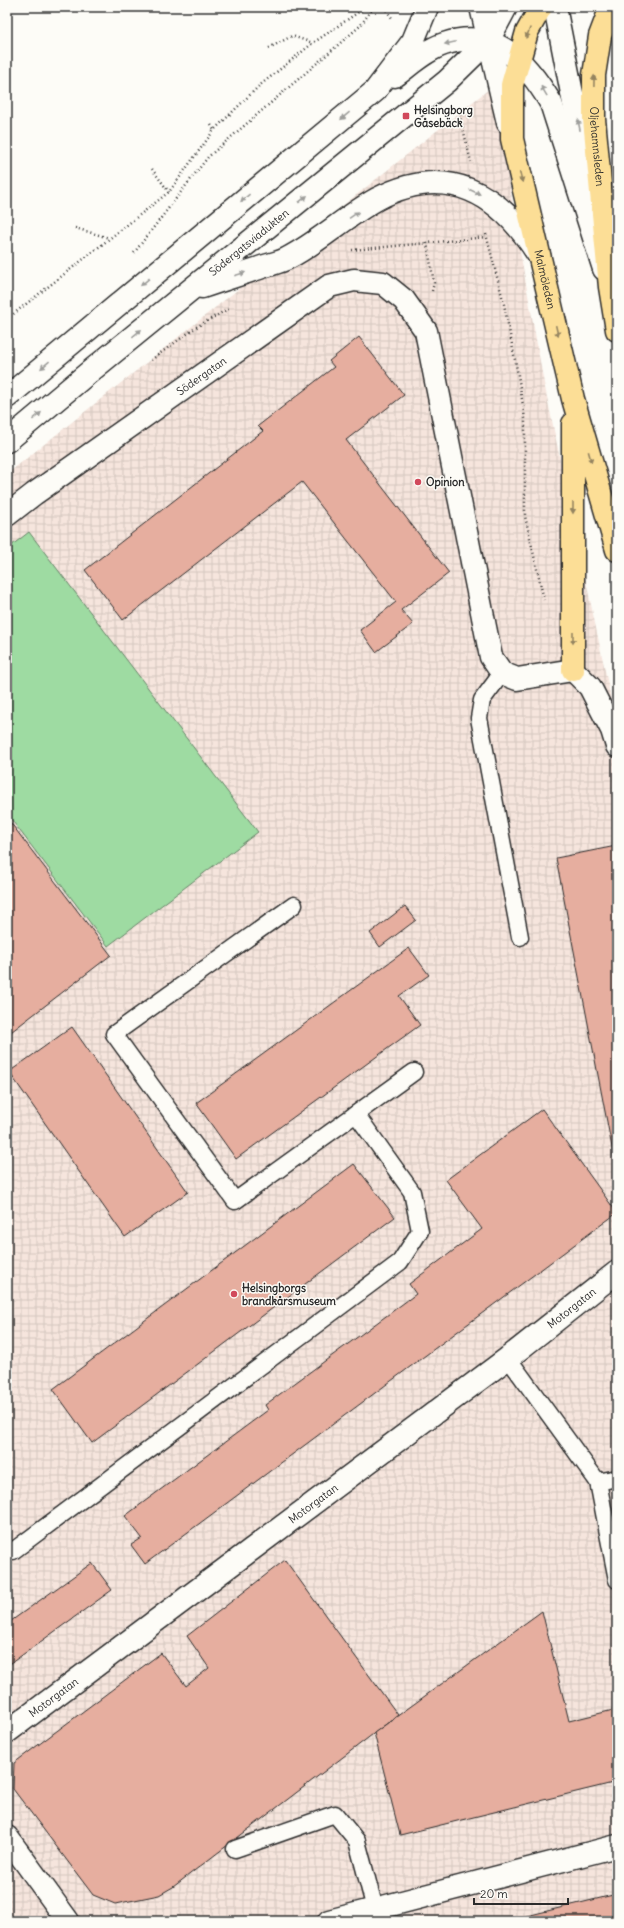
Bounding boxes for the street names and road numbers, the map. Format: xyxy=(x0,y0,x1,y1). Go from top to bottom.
street label: Oljehamnsleden xyxy=(587,106,607,187)
street label: Södergatsviadukten xyxy=(206,206,292,279)
street label: Malmöleden xyxy=(531,248,559,311)
street label: Södergatan xyxy=(174,354,229,398)
street label: Motorgatan xyxy=(544,1284,599,1331)
street label: Motorgatan xyxy=(286,1481,341,1526)
street label: Motorgatan xyxy=(26,1674,81,1720)

